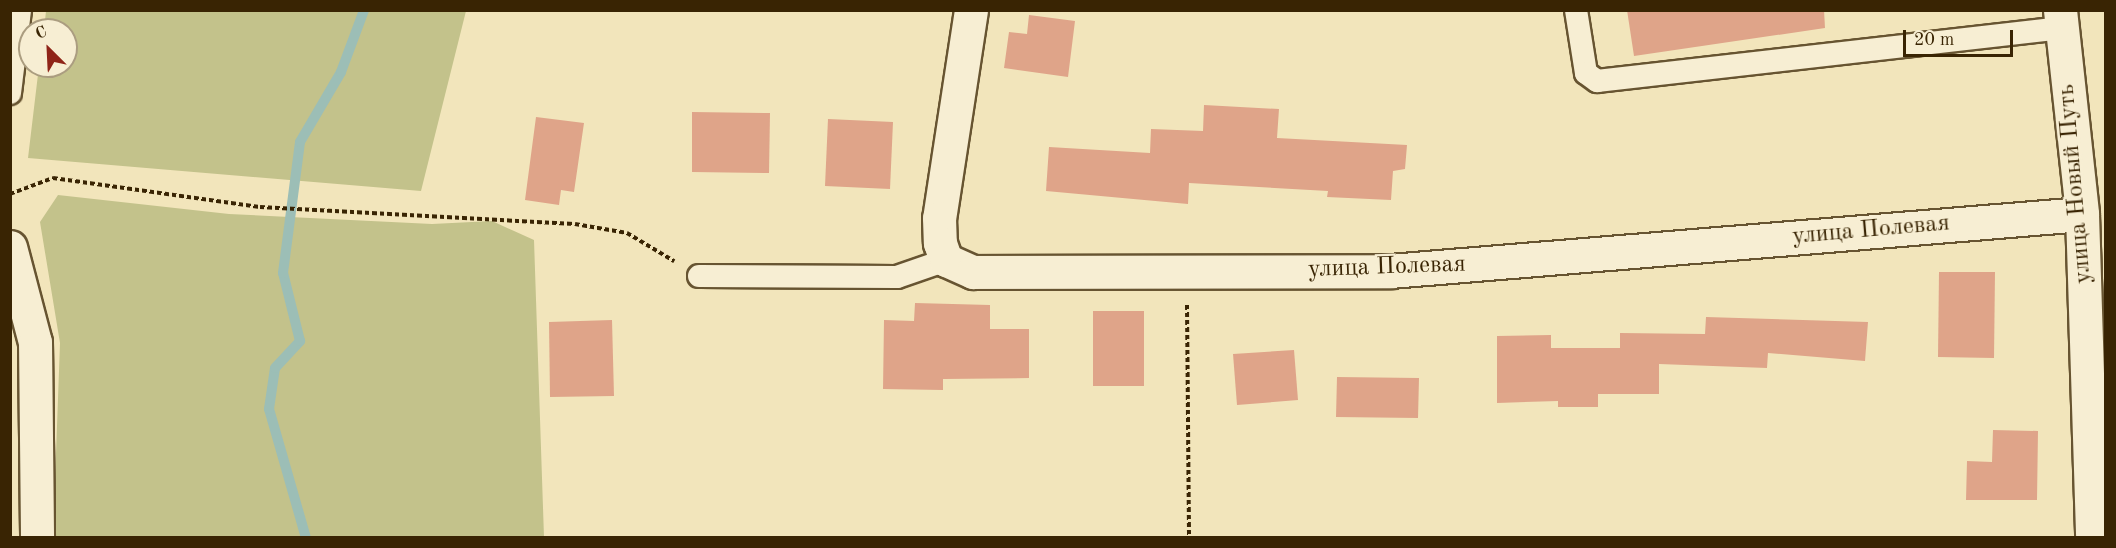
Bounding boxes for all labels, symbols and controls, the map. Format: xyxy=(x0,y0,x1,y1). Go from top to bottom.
north arrow xyxy=(18,18,78,78)
scale bar xyxy=(1906,18,2016,56)
text: С xyxy=(33,24,50,43)
text: 20 m xyxy=(1914,31,1954,49)
street label: улица Новый Путь xyxy=(2053,83,2099,285)
street label: улица Полевая xyxy=(1791,210,1951,252)
street label: улица Полевая xyxy=(1308,251,1466,285)

